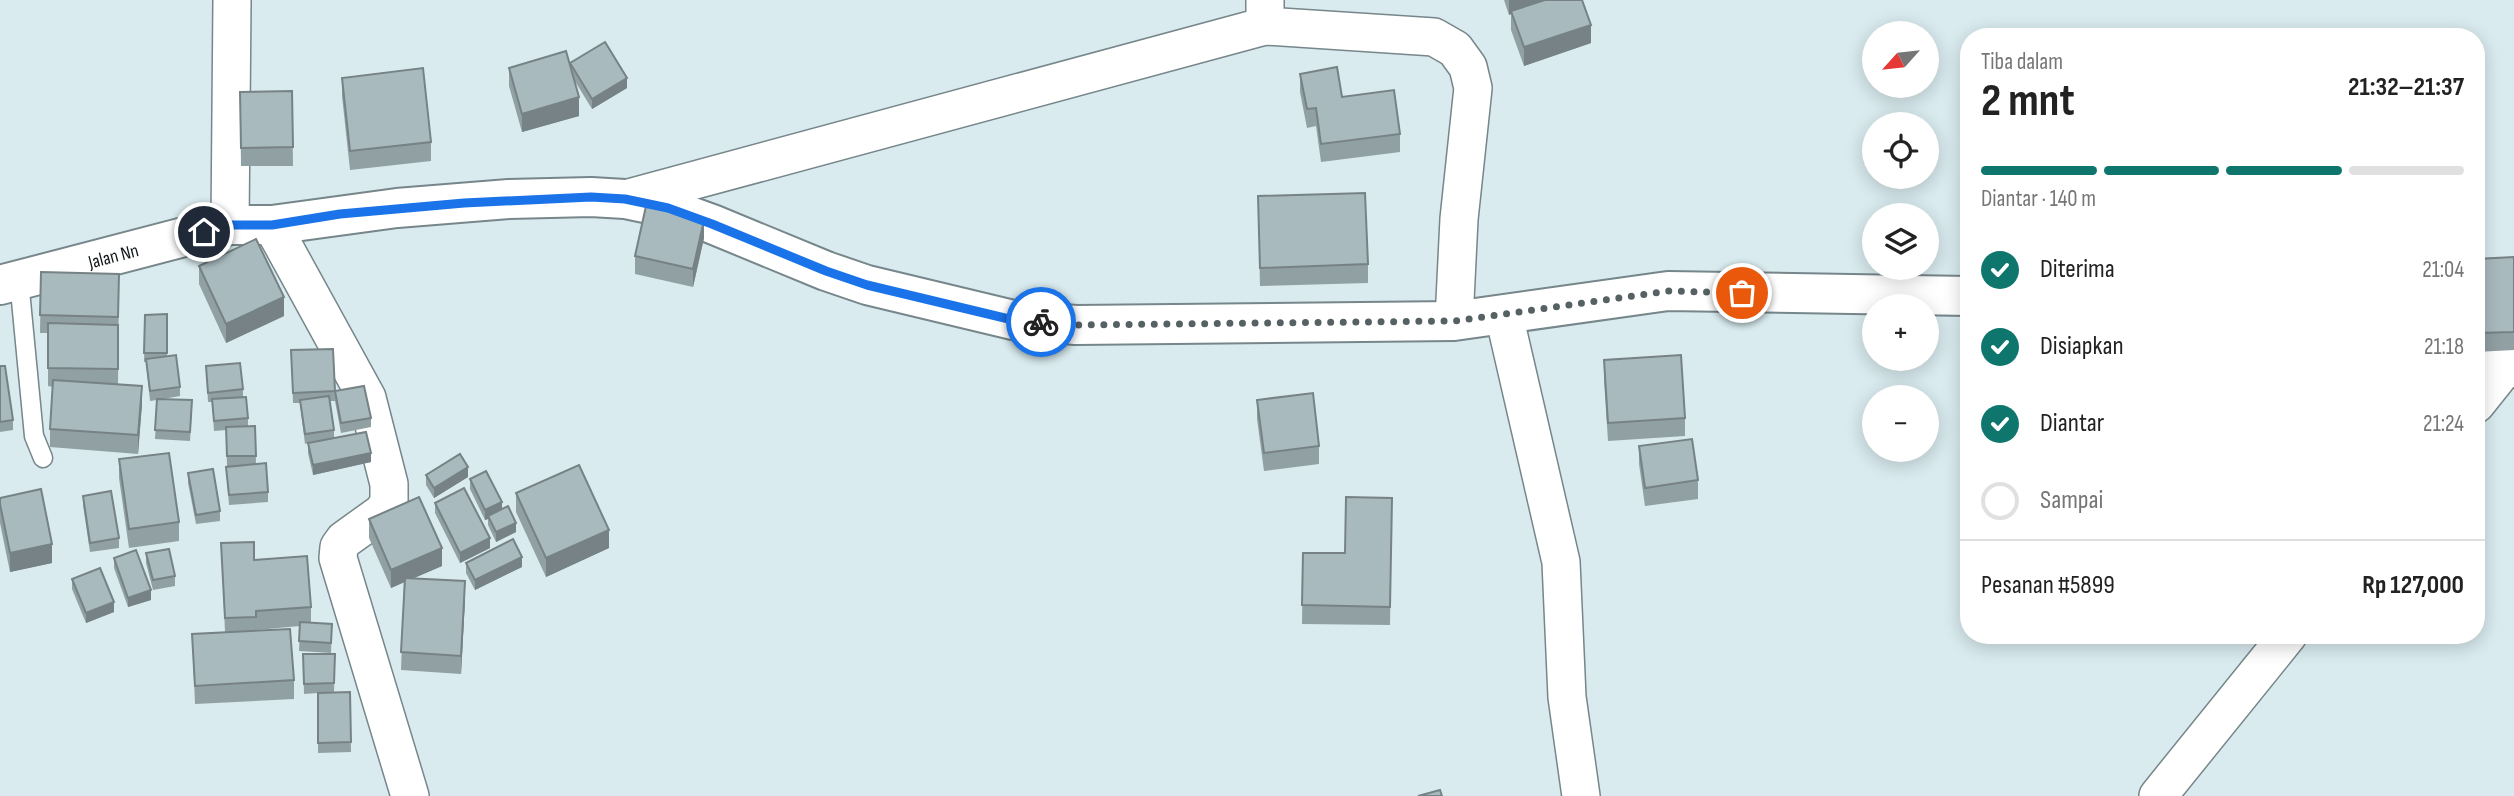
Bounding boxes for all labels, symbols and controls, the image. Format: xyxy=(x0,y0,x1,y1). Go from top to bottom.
north arrow xyxy=(1862,21,1939,98)
map controls xyxy=(1862,21,1939,462)
text: Tiba dalam xyxy=(1981,48,2063,76)
text: 21:32–21:37 xyxy=(2348,72,2464,103)
text: 2 mnt xyxy=(1981,74,2075,129)
button: locate xyxy=(1862,112,1939,189)
text: Diantar · 140 m xyxy=(1981,185,2096,213)
pin xyxy=(174,202,234,262)
button: layers xyxy=(1862,203,1939,280)
icon: home xyxy=(185,213,223,251)
street label: Jalan Nn xyxy=(85,239,141,275)
icon: check xyxy=(1981,251,2019,289)
text: Diterima xyxy=(2040,254,2115,285)
text: 21:04 xyxy=(2422,256,2464,284)
pin xyxy=(1712,263,1772,323)
icon: bag xyxy=(1723,274,1761,312)
courier xyxy=(1006,287,1076,357)
button: + xyxy=(1862,294,1939,371)
icon: bike xyxy=(1022,303,1060,341)
icon: check xyxy=(1981,328,2019,366)
text: Disiapkan xyxy=(2040,331,2124,362)
text: 21:18 xyxy=(2424,333,2464,361)
button: − xyxy=(1862,385,1939,462)
icon: check xyxy=(1981,405,2019,443)
text: Diantar xyxy=(2040,408,2104,439)
text: 21:24 xyxy=(2423,410,2464,438)
text: Sampai xyxy=(2040,485,2103,516)
text: Pesanan #5899 xyxy=(1981,570,2115,601)
text: Rp 127,000 xyxy=(2362,570,2464,601)

